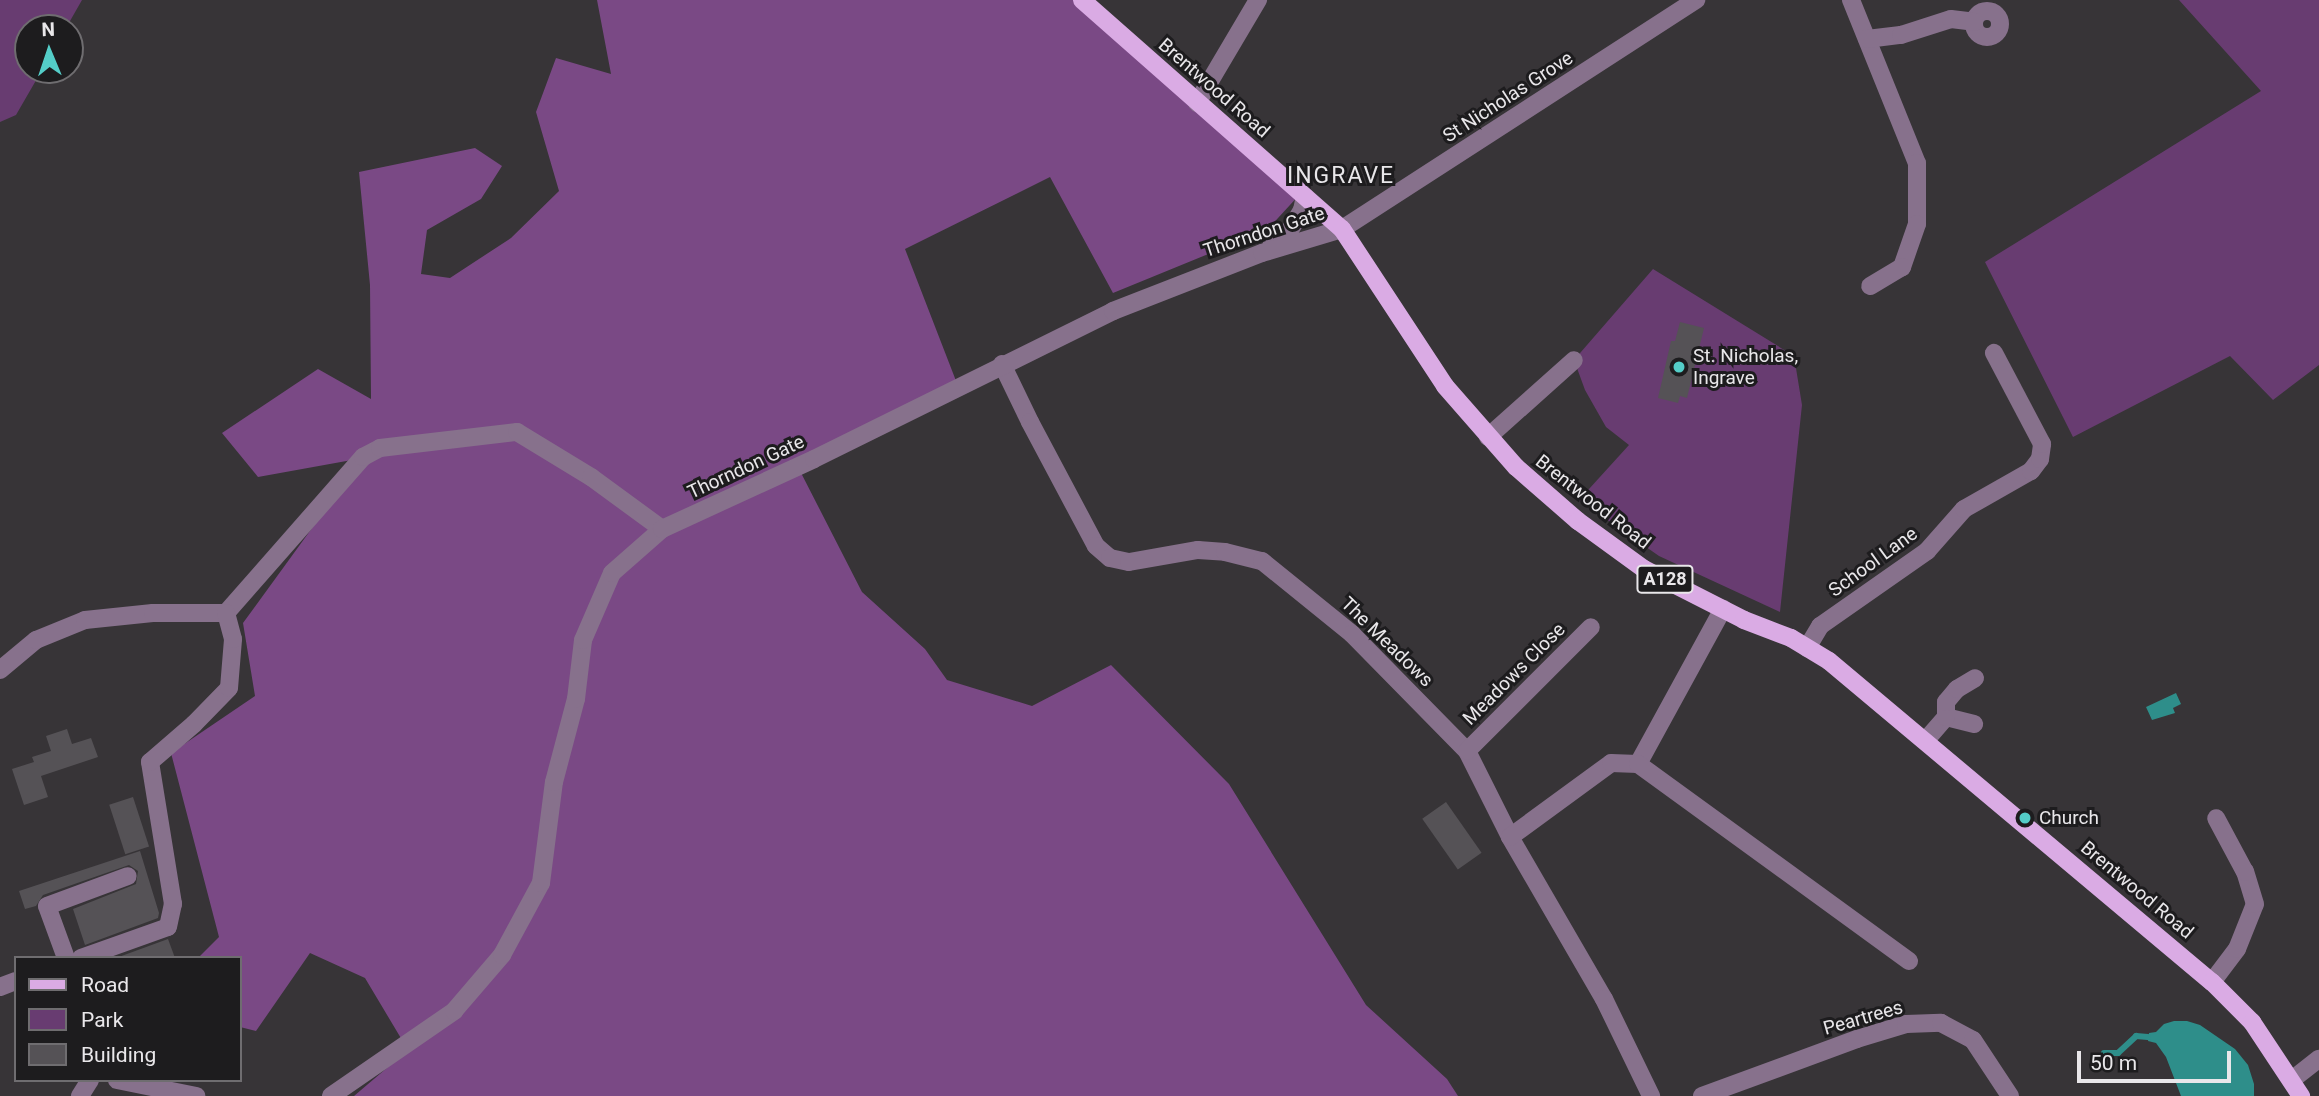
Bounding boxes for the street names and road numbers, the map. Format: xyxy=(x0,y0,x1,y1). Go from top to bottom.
street label: Brentwood Road xyxy=(1154,34,1274,142)
street label: St Nicholas Grove xyxy=(1439,47,1577,147)
street label: Thorndon Gate xyxy=(1201,202,1327,262)
street label: Thorndon Gate xyxy=(684,430,808,504)
street label: Brentwood Road xyxy=(1531,450,1655,554)
street label: School Lane xyxy=(1824,522,1922,602)
road number: A128 xyxy=(1635,564,1695,594)
street label: The Meadows xyxy=(1336,592,1438,692)
street label: Meadows Close xyxy=(1458,618,1570,730)
street label: Brentwood Road xyxy=(2076,836,2198,944)
street label: Peartrees xyxy=(1821,996,1905,1040)

